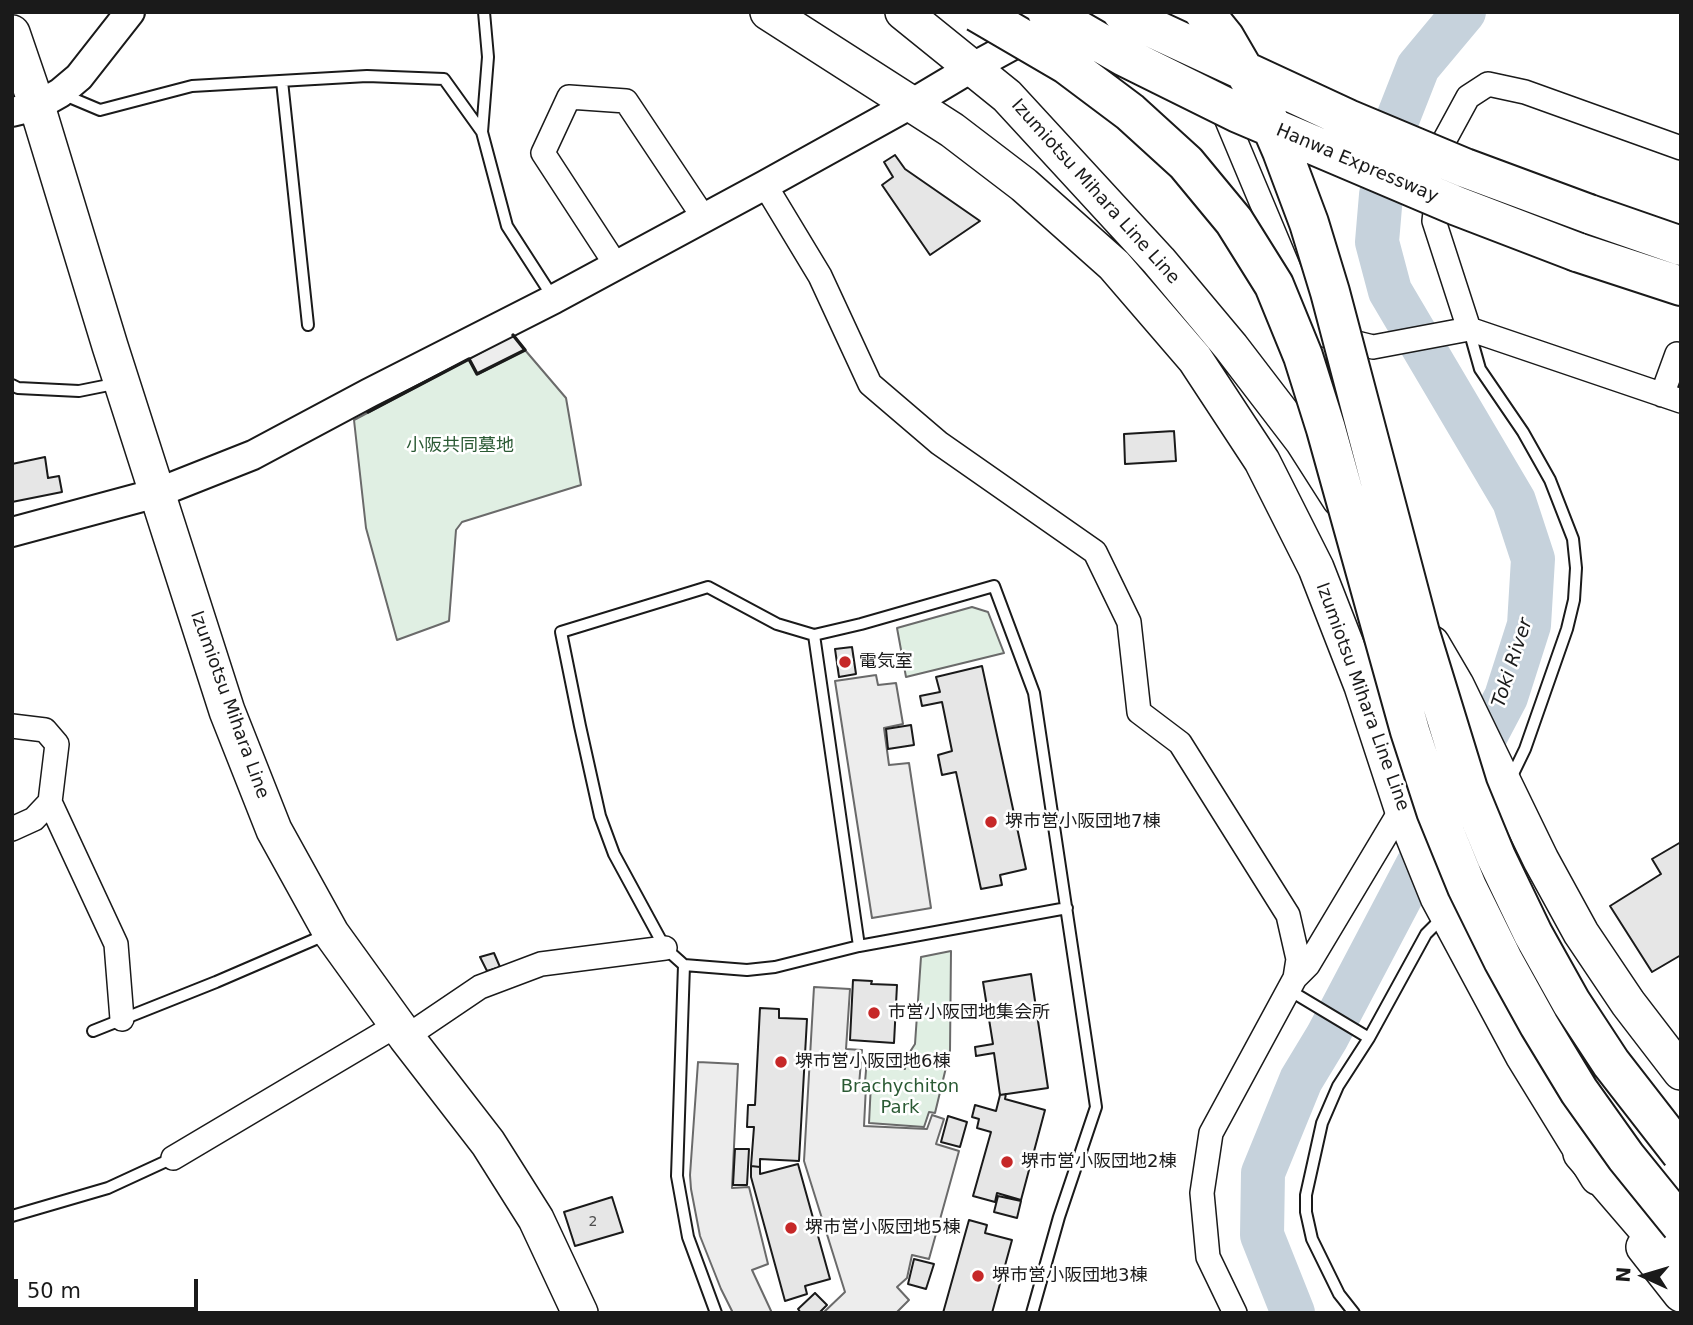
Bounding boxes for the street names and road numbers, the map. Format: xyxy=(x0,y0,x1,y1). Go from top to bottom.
street label: Izumiotsu Mihara Line Line xyxy=(1006,95,1184,289)
street label: Hanwa Expressway xyxy=(1273,120,1441,208)
street label: Izumiotsu Mihara Line Line xyxy=(1311,580,1413,814)
street label: Izumiotsu Mihara Line xyxy=(185,608,273,802)

